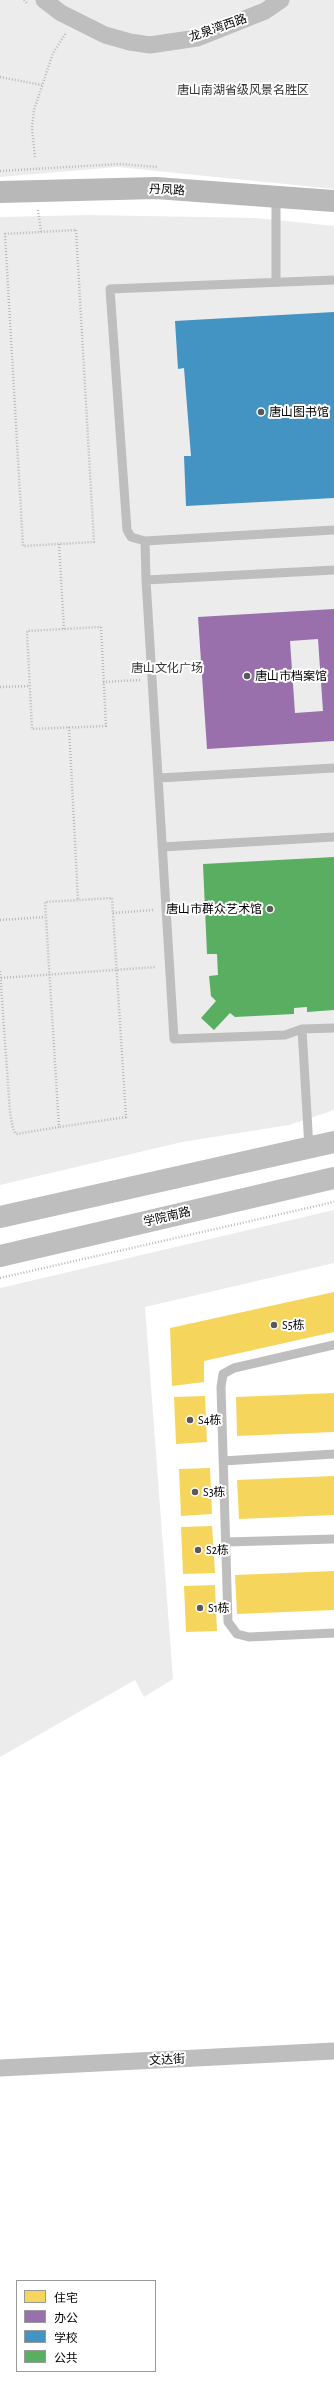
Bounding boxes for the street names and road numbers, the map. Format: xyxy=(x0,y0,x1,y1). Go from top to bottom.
street label: 龙泉湾西路 xyxy=(187,11,249,45)
street label: 丹凤路 xyxy=(149,182,185,198)
street label: 学院南路 xyxy=(142,1205,192,1229)
street label: 文达街 xyxy=(149,2052,185,2068)

